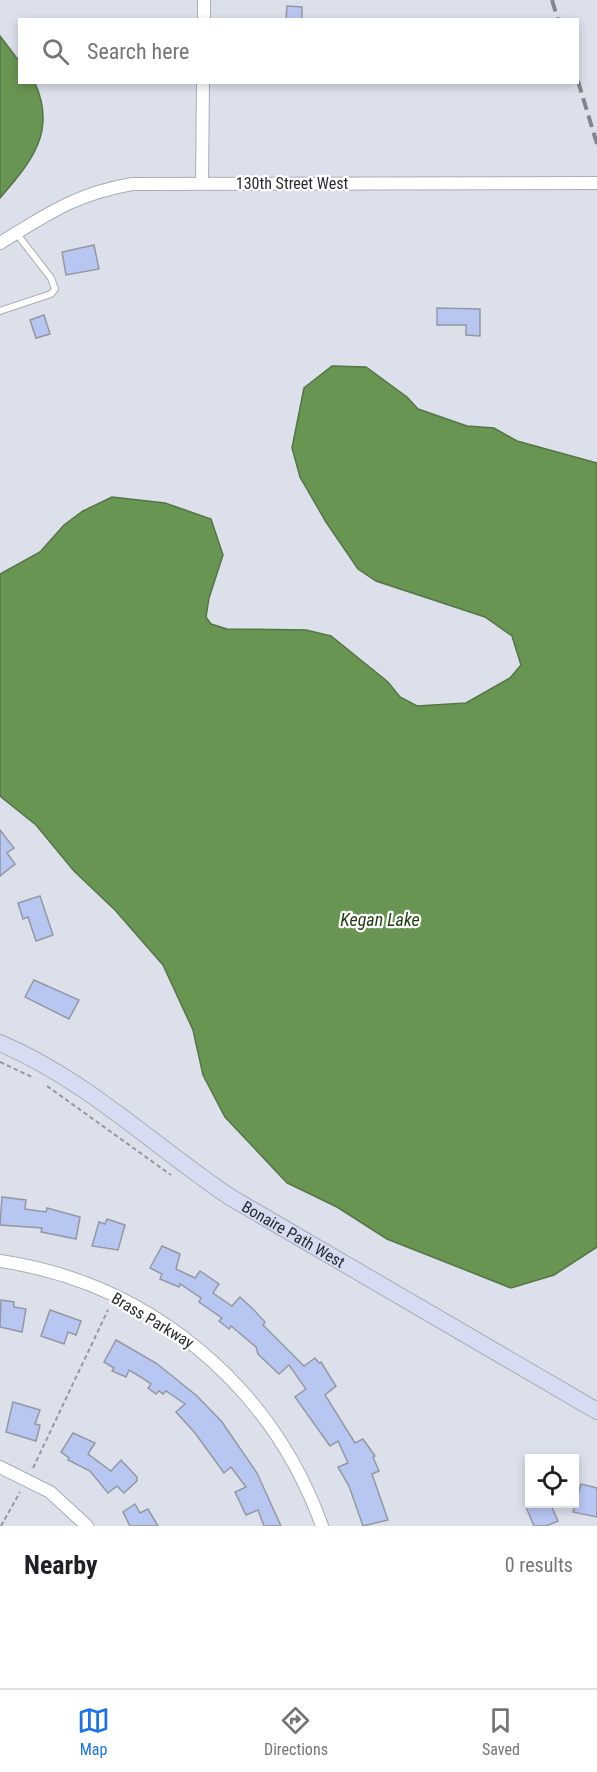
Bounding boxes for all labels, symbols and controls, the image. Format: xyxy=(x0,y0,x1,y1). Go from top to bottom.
search box xyxy=(18,18,579,84)
icon: search xyxy=(39,35,72,68)
text: Search here xyxy=(87,39,189,64)
street label: 130th Street West xyxy=(236,174,349,193)
water label: Kegan Lake xyxy=(340,909,420,930)
street label: Bonaire Path West xyxy=(238,1197,348,1272)
street label: Brass Parkway xyxy=(108,1288,198,1353)
map controls xyxy=(525,1454,579,1508)
button: locate xyxy=(525,1454,579,1508)
text: Nearby xyxy=(24,1550,98,1580)
text: 0 results xyxy=(505,1553,573,1577)
tab: Map xyxy=(77,1704,110,1759)
tab: Directions xyxy=(264,1704,328,1759)
tab: Saved xyxy=(482,1704,520,1759)

